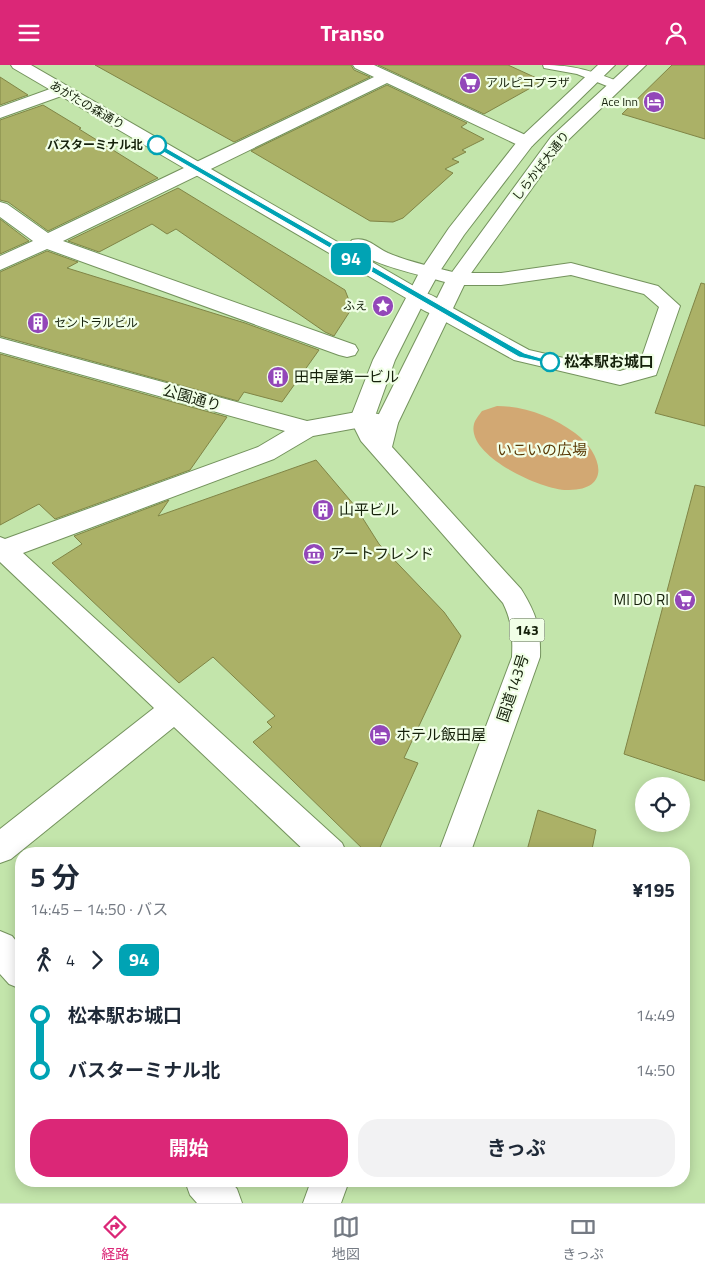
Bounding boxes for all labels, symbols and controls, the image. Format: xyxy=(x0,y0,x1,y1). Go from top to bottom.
text: Transo xyxy=(320,16,385,50)
icon: menu xyxy=(15,19,43,47)
icon: person xyxy=(662,19,690,47)
supermarket icon: アルピコプラザ xyxy=(458,71,482,95)
place label: アルピコプラザ xyxy=(486,73,570,92)
street label: あがたの森通り xyxy=(46,75,128,134)
hotel icon: Ace Inn xyxy=(642,90,666,114)
place label: Ace Inn xyxy=(601,92,638,111)
street label: しらかば大通り xyxy=(507,127,574,205)
place label: バスターミナル北 xyxy=(47,135,143,154)
marker: バスターミナル北 xyxy=(147,135,167,155)
line badge: 94 xyxy=(328,243,374,275)
text: 94 xyxy=(341,245,361,272)
place icon: ふえ xyxy=(371,294,395,318)
place label: ふえ xyxy=(343,296,367,315)
building icon: セントラルビル xyxy=(26,311,50,335)
place label: セントラルビル xyxy=(54,313,138,332)
place label: 松本駅お城口 xyxy=(564,350,654,373)
marker: 松本駅お城口 xyxy=(540,352,560,372)
building icon: 田中屋第一ビル xyxy=(266,365,290,389)
place label: 田中屋第一ビル xyxy=(294,365,399,388)
street label: 公園通り xyxy=(160,378,224,417)
park label: いこいの広場 xyxy=(497,438,587,461)
building icon: 山平ビル xyxy=(311,498,335,522)
place label: 山平ビル xyxy=(339,498,399,521)
museum icon: アートフレンド xyxy=(302,542,326,566)
place label: アートフレンド xyxy=(330,542,434,565)
place label: MI DO RI xyxy=(614,588,669,611)
supermarket icon: MI DO RI xyxy=(673,588,697,612)
road number: 143 xyxy=(510,619,544,641)
street label: 国道143号 xyxy=(491,651,534,725)
hotel icon: ホテル飯田屋 xyxy=(368,723,392,747)
place label: ホテル飯田屋 xyxy=(396,723,486,746)
map controls xyxy=(635,777,690,832)
button: locate xyxy=(635,777,690,832)
text: 5 分 xyxy=(30,855,80,898)
text: ¥195 xyxy=(632,875,675,904)
text: 14:45 – 14:50 · バス xyxy=(30,897,168,921)
icon: walk xyxy=(30,946,58,974)
icon: forward xyxy=(83,946,111,974)
text: 94 xyxy=(129,946,149,973)
text: 4 xyxy=(66,948,75,972)
text: 松本駅お城口 xyxy=(68,1000,182,1029)
text: 14:49 xyxy=(636,1003,675,1027)
text: バスターミナル北 xyxy=(68,1055,220,1084)
text: 14:50 xyxy=(636,1058,675,1082)
button: 開始 xyxy=(30,1119,348,1177)
button: きっぷ xyxy=(358,1119,675,1177)
tab: 経路 xyxy=(101,1213,129,1264)
tab: 地図 xyxy=(332,1213,360,1264)
tab: きっぷ xyxy=(562,1213,604,1264)

